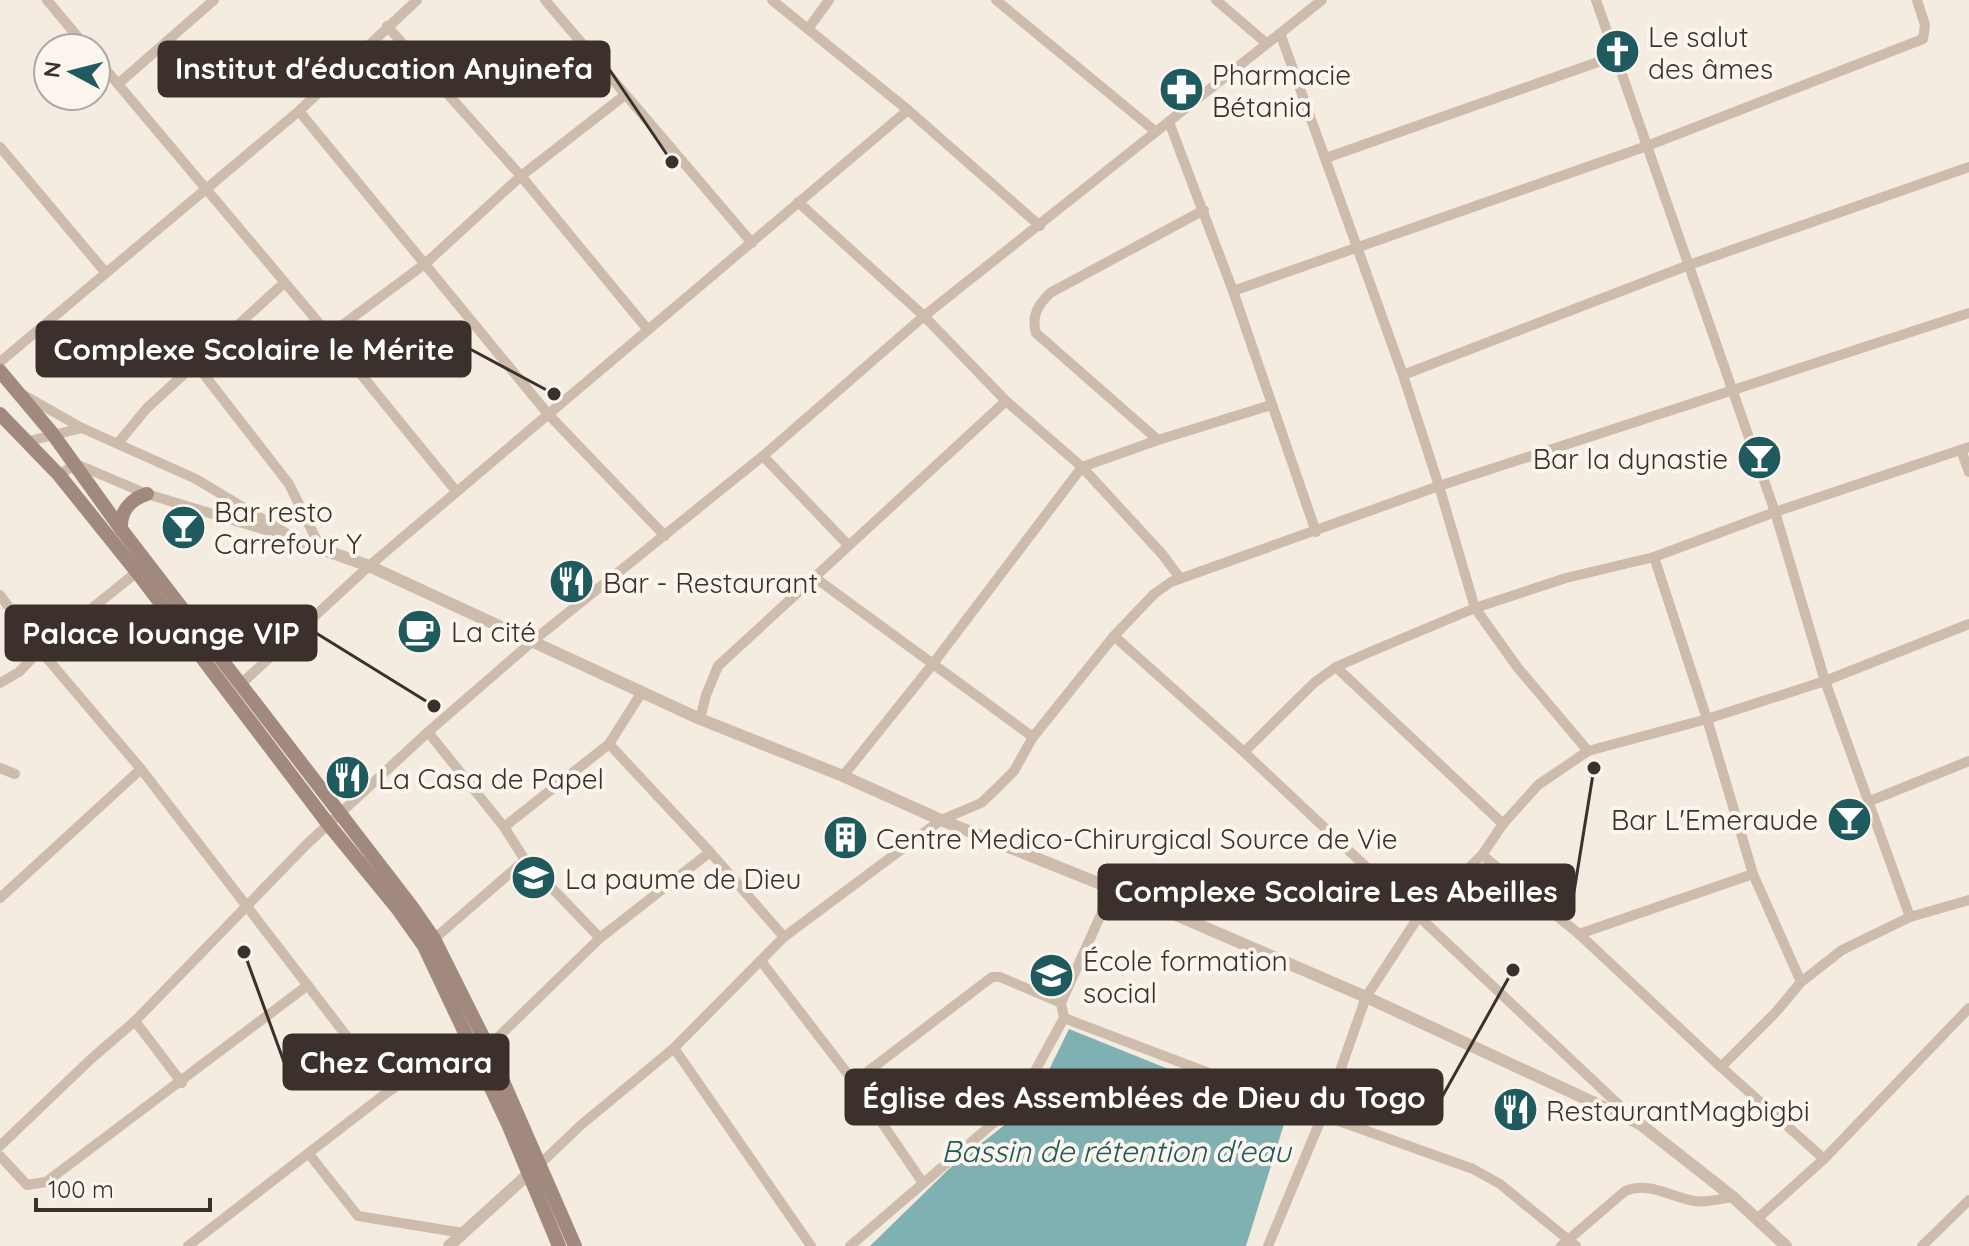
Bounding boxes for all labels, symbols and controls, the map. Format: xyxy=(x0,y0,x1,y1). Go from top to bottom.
place label: Le salut des âmes xyxy=(1648,19,1773,86)
church icon: Le salut des âmes xyxy=(1593,28,1641,76)
north arrow xyxy=(32,32,112,112)
callout: Institut d'éducation Anyinefa xyxy=(159,42,609,96)
text: Institut d'éducation Anyinefa xyxy=(175,49,593,87)
place label: Pharmacie Bétania xyxy=(1212,57,1351,124)
text: N xyxy=(37,60,67,79)
pharmacy icon: Pharmacie Bétania xyxy=(1157,66,1205,114)
callout: Complexe Scolaire le Mérite xyxy=(37,322,470,376)
text: Complexe Scolaire le Mérite xyxy=(53,330,455,368)
bar icon: Bar la dynastie xyxy=(1735,434,1783,482)
place label: Bar la dynastie xyxy=(1533,441,1728,476)
place label: Bar resto Carrefour Y xyxy=(214,494,362,561)
bar icon: Bar resto Carrefour Y xyxy=(159,503,207,551)
restaurant icon: Bar - Restaurant xyxy=(548,558,596,606)
place label: Bar - Restaurant xyxy=(603,565,818,600)
callout: Palace louange VIP xyxy=(6,606,316,660)
cafe icon: La cité xyxy=(396,607,444,655)
text: Palace louange VIP xyxy=(22,614,300,652)
place label: La cité xyxy=(451,614,536,649)
restaurant icon: La Casa de Papel xyxy=(323,754,371,802)
place label: La Casa de Papel xyxy=(378,761,604,796)
bar icon: Bar L'Emeraude xyxy=(1825,795,1873,843)
place label: Bar L'Emeraude xyxy=(1611,802,1818,837)
building icon: Centre Medico-Chirurgical Source de Vie xyxy=(821,814,869,862)
place label: Centre Medico-Chirurgical Source de Vie xyxy=(876,821,1398,856)
school or university icon: La paume de Dieu xyxy=(510,854,558,902)
place label: La paume de Dieu xyxy=(565,861,801,896)
callout: Complexe Scolaire Les Abeilles xyxy=(1099,865,1574,919)
text: Complexe Scolaire Les Abeilles xyxy=(1114,872,1558,910)
place label: École formation social xyxy=(1083,943,1288,1010)
school or university icon: École formation social xyxy=(1028,952,1076,1000)
callout: Chez Camara xyxy=(284,1035,508,1089)
text: Chez Camara xyxy=(300,1043,492,1081)
callout: Église des Assemblées de Dieu du Togo xyxy=(846,1070,1442,1124)
text: Église des Assemblées de Dieu du Togo xyxy=(862,1078,1426,1116)
restaurant icon: RestaurantMagbigbi xyxy=(1491,1086,1539,1134)
place label: RestaurantMagbigbi xyxy=(1546,1093,1810,1128)
water label: Bassin de rétention d'eau xyxy=(941,1132,1293,1170)
scale bar xyxy=(36,1162,210,1212)
text: 100 m xyxy=(48,1174,114,1204)

